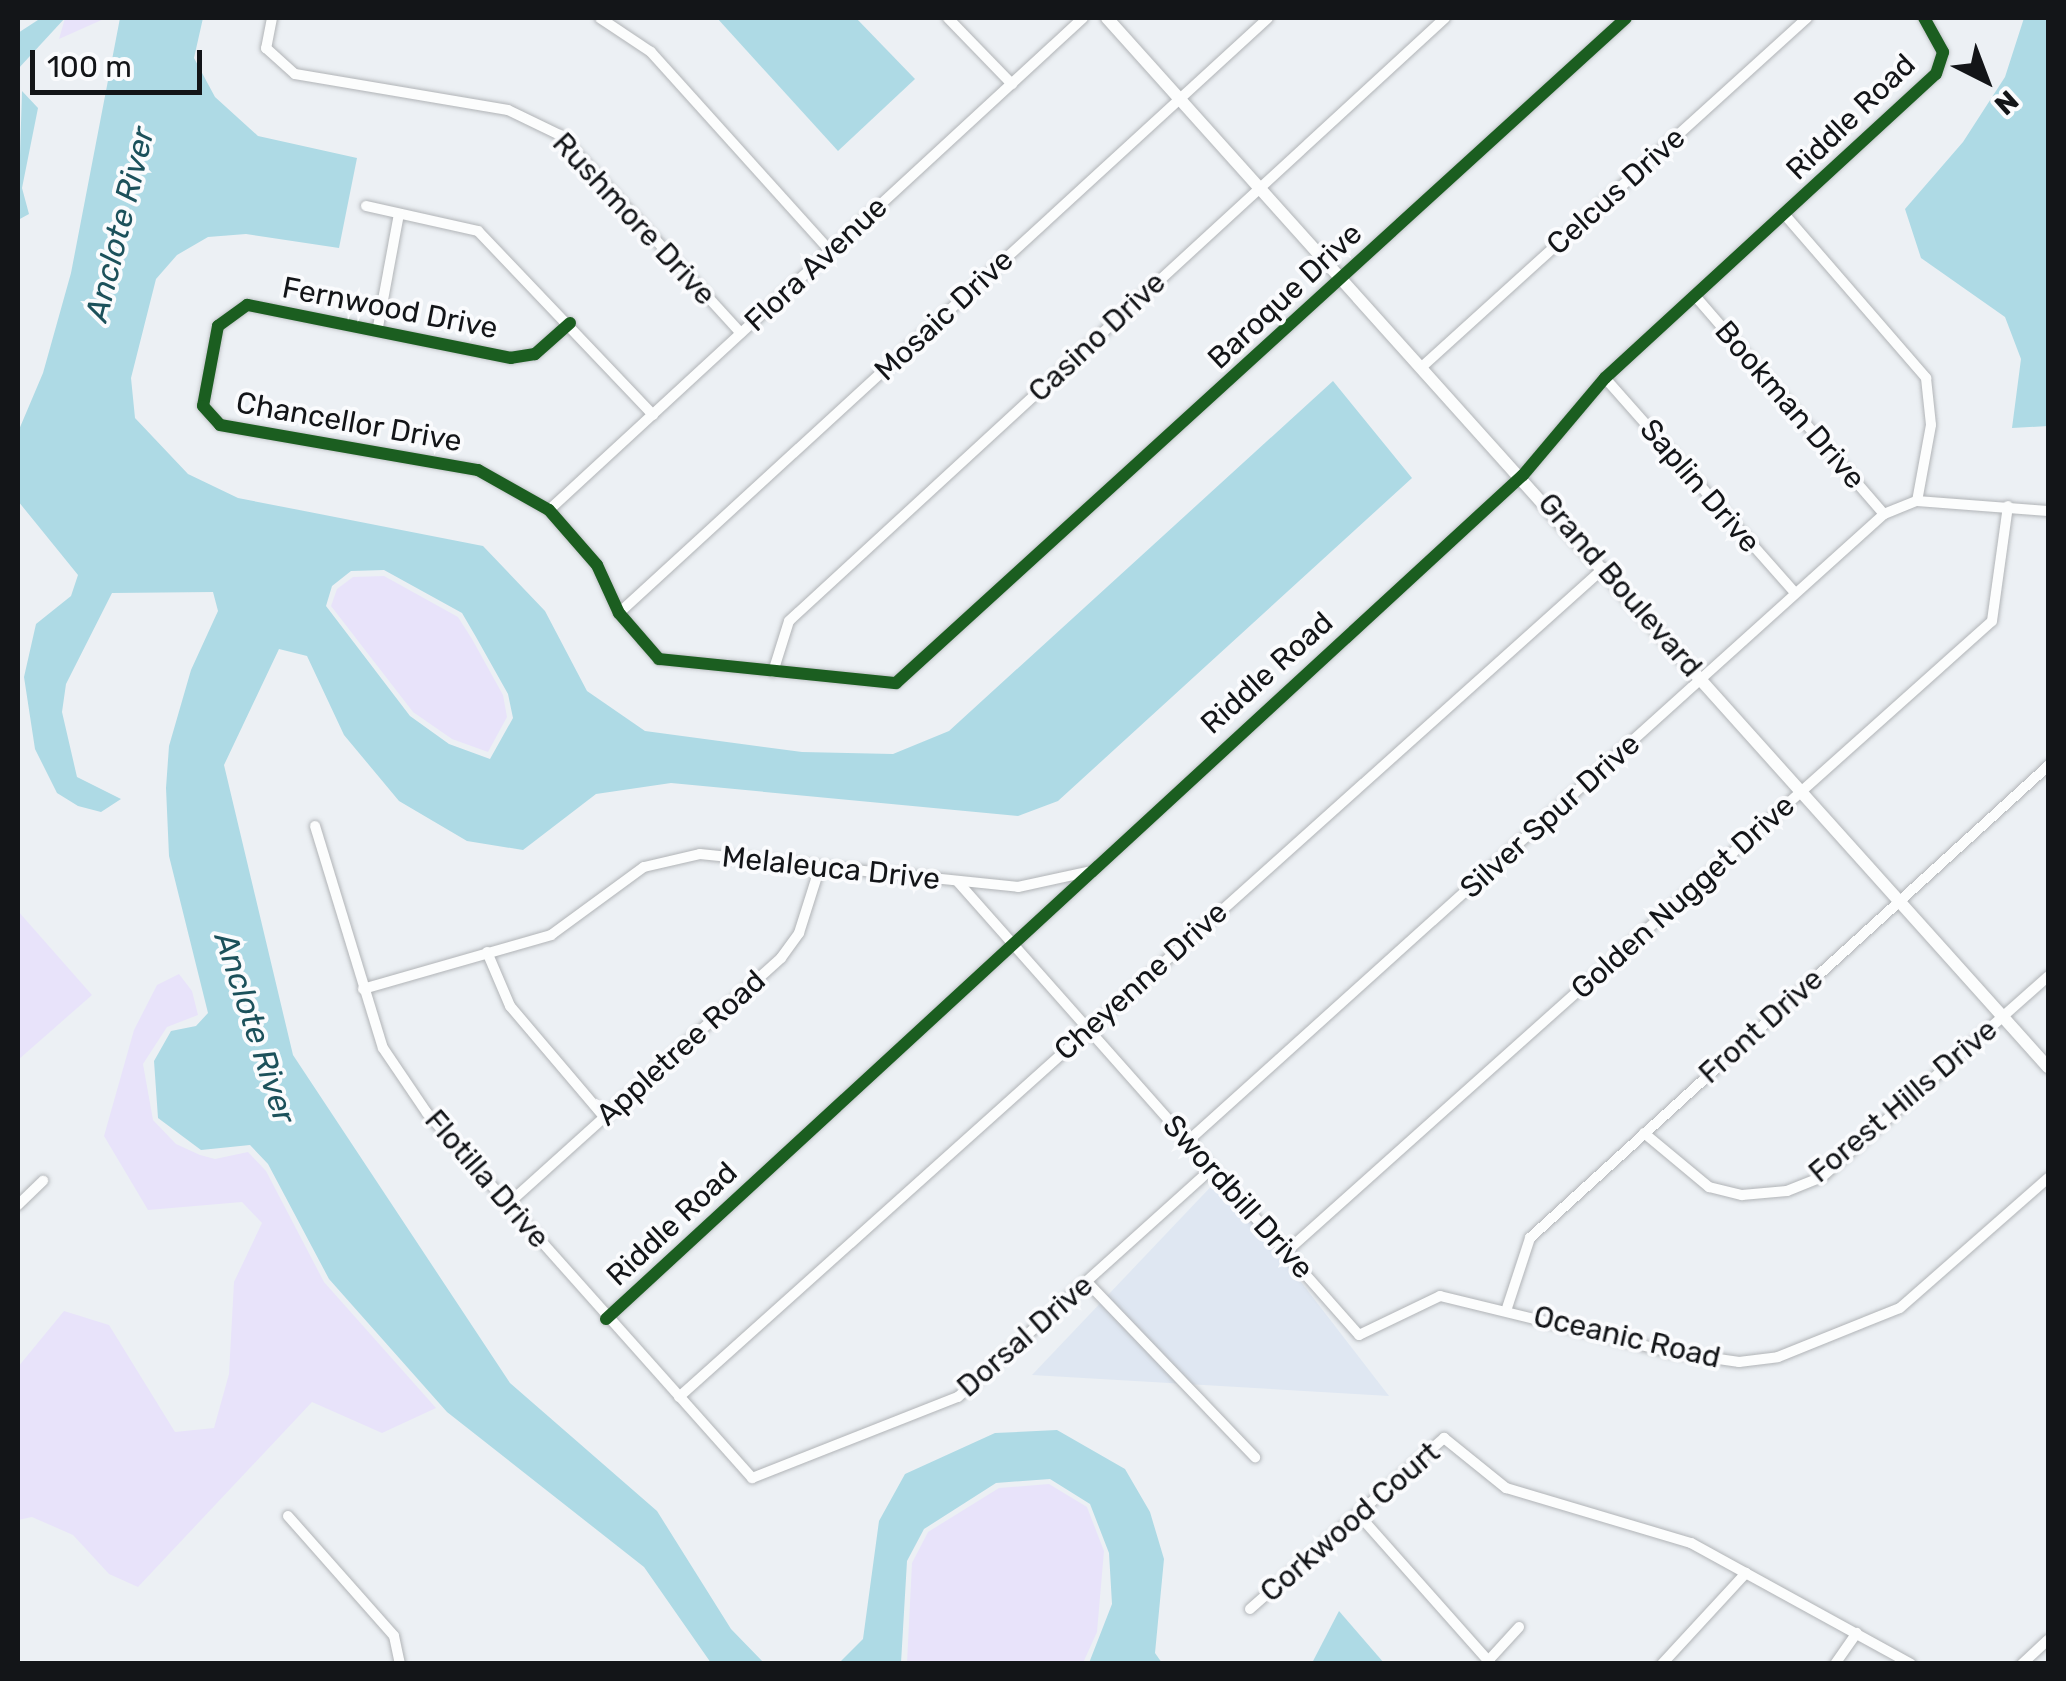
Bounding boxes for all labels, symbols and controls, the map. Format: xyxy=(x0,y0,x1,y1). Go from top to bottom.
scale bar xyxy=(35,30,208,92)
north arrow xyxy=(1936,30,2036,130)
street label: Riddle Road xyxy=(1779,47,1923,187)
text: 100 m xyxy=(47,49,132,85)
text: N xyxy=(1988,84,2025,122)
street label: Celcus Drive xyxy=(1539,120,1693,262)
water label: Anclote River xyxy=(77,123,163,325)
street label: Rushmore Drive xyxy=(545,125,723,313)
street label: Flora Avenue xyxy=(737,189,895,339)
street label: Baroque Drive xyxy=(1201,216,1369,376)
street label: Mosaic Drive xyxy=(867,242,1021,388)
street label: Casino Drive xyxy=(1021,264,1173,410)
street label: Fernwood Drive xyxy=(279,269,501,347)
street label: Bookman Drive xyxy=(1707,314,1873,496)
street label: Chancellor Drive xyxy=(233,384,465,460)
street label: Saplin Drive xyxy=(1632,412,1768,560)
street label: Grand Boulevard xyxy=(1530,486,1710,684)
street label: Riddle Road xyxy=(1194,604,1340,742)
street label: Silver Spur Drive xyxy=(1452,726,1648,906)
street label: Golden Nugget Drive xyxy=(1564,787,1802,1007)
street label: Melaleuca Drive xyxy=(720,839,942,897)
street label: Cheyenne Drive xyxy=(1047,894,1235,1068)
water label: Anclote River xyxy=(206,928,304,1128)
street label: Front Drive xyxy=(1691,961,1831,1091)
street label: Appletree Road xyxy=(589,963,773,1133)
street label: Forest Hills Drive xyxy=(1802,1012,2004,1190)
street label: Flotilla Drive xyxy=(417,1102,557,1256)
street label: Swordbill Drive xyxy=(1155,1108,1321,1286)
street label: Riddle Road xyxy=(599,1155,745,1293)
street label: Dorsal Drive xyxy=(950,1267,1100,1405)
street label: Oceanic Road xyxy=(1530,1298,1724,1376)
street label: Corkwood Court xyxy=(1253,1434,1447,1610)

